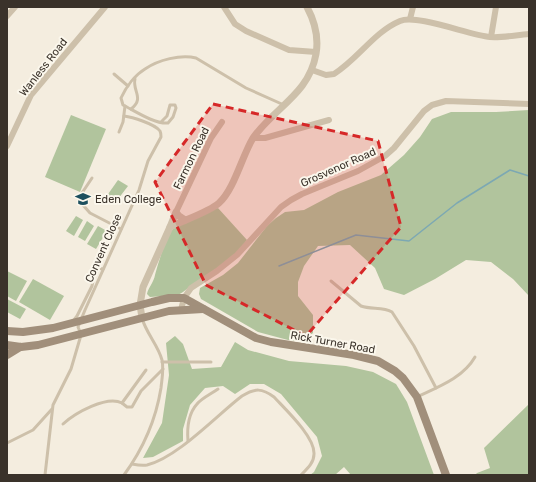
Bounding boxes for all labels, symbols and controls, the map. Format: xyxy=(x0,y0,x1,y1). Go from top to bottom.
street label: Wanless Road xyxy=(17,36,70,99)
street label: Farmon Road xyxy=(171,125,212,192)
street label: Grosvenor Road xyxy=(299,145,378,190)
school or university icon: Eden College xyxy=(74,190,92,208)
place label: Eden College xyxy=(95,193,162,206)
street label: Convent Close xyxy=(82,212,124,285)
street label: Rick Turner Road xyxy=(290,329,376,356)

